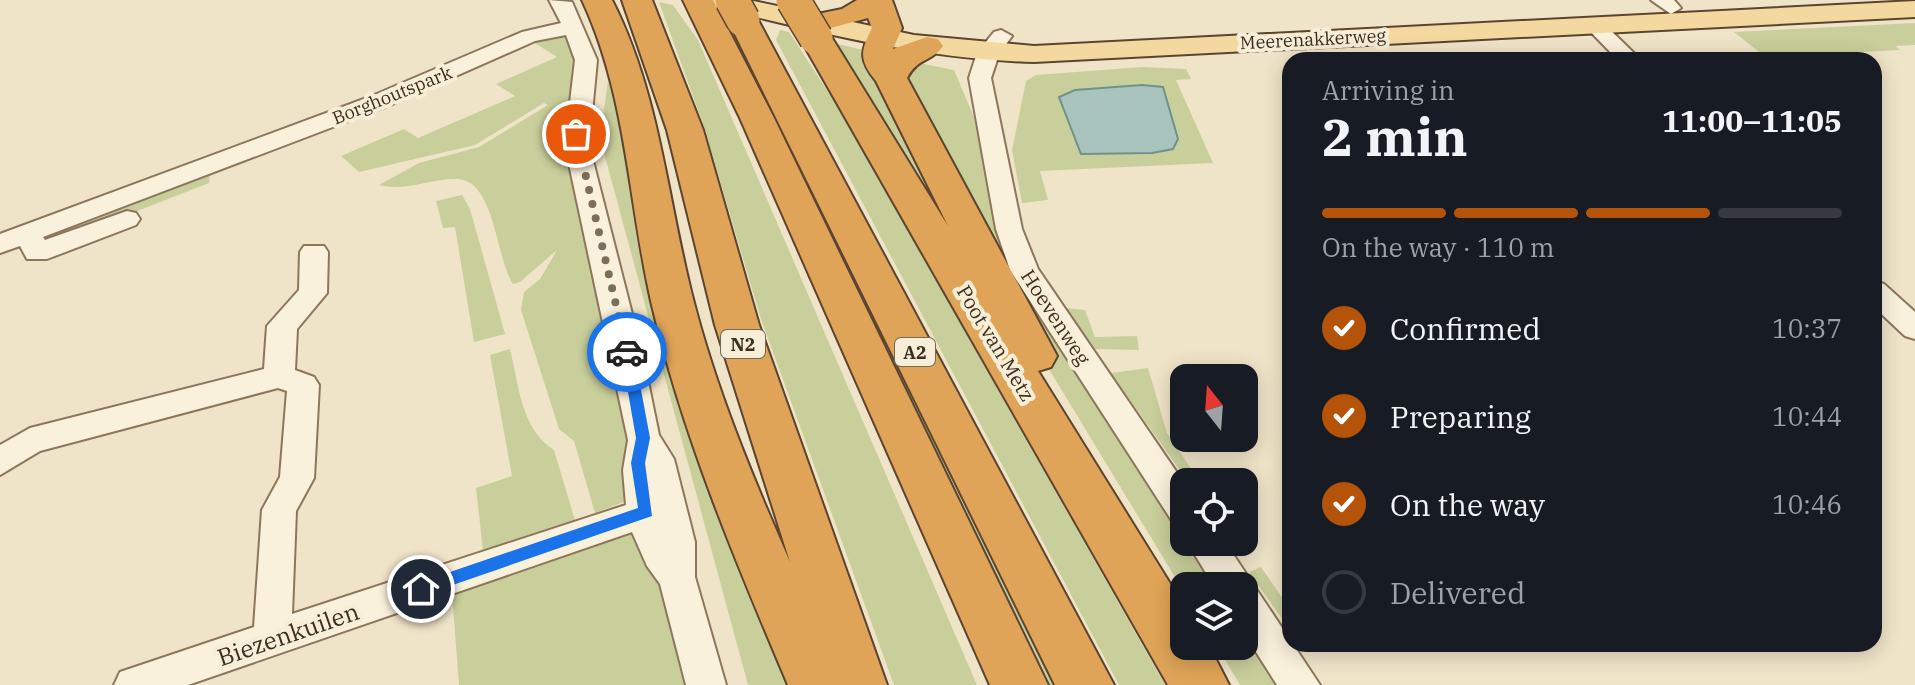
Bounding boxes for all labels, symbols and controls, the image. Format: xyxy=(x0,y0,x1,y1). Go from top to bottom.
street label: Meerenakkerweg xyxy=(1239,24,1387,54)
street label: Borghoutspark xyxy=(329,60,456,129)
text: Arriving in xyxy=(1322,73,1455,107)
pin xyxy=(542,100,610,168)
text: 11:00–11:05 xyxy=(1662,101,1842,140)
text: 2 min xyxy=(1322,103,1468,170)
icon: bag xyxy=(554,112,598,156)
text: On the way · 110 m xyxy=(1322,230,1555,264)
street label: Hoevenweg xyxy=(1015,264,1097,370)
street label: Poot van Metz xyxy=(951,280,1041,406)
icon: check xyxy=(1322,306,1366,350)
text: Confirmed xyxy=(1390,309,1541,348)
text: 10:37 xyxy=(1772,311,1842,345)
courier xyxy=(587,312,667,392)
icon: car xyxy=(605,330,649,374)
road number: N2 xyxy=(721,330,765,358)
road number: A2 xyxy=(895,338,935,366)
north arrow xyxy=(1170,364,1258,452)
map controls xyxy=(1170,364,1258,660)
icon: check xyxy=(1322,394,1366,438)
text: Preparing xyxy=(1390,397,1531,436)
text: 10:44 xyxy=(1772,399,1842,433)
button: locate xyxy=(1170,468,1258,556)
icon: check xyxy=(1322,482,1366,526)
text: On the way xyxy=(1390,485,1545,524)
text: 10:46 xyxy=(1772,487,1842,521)
pin xyxy=(387,555,455,623)
icon: home xyxy=(399,567,443,611)
button: layers xyxy=(1170,572,1258,660)
text: Delivered xyxy=(1390,573,1525,612)
street label: Biezenkuilen xyxy=(213,595,363,673)

